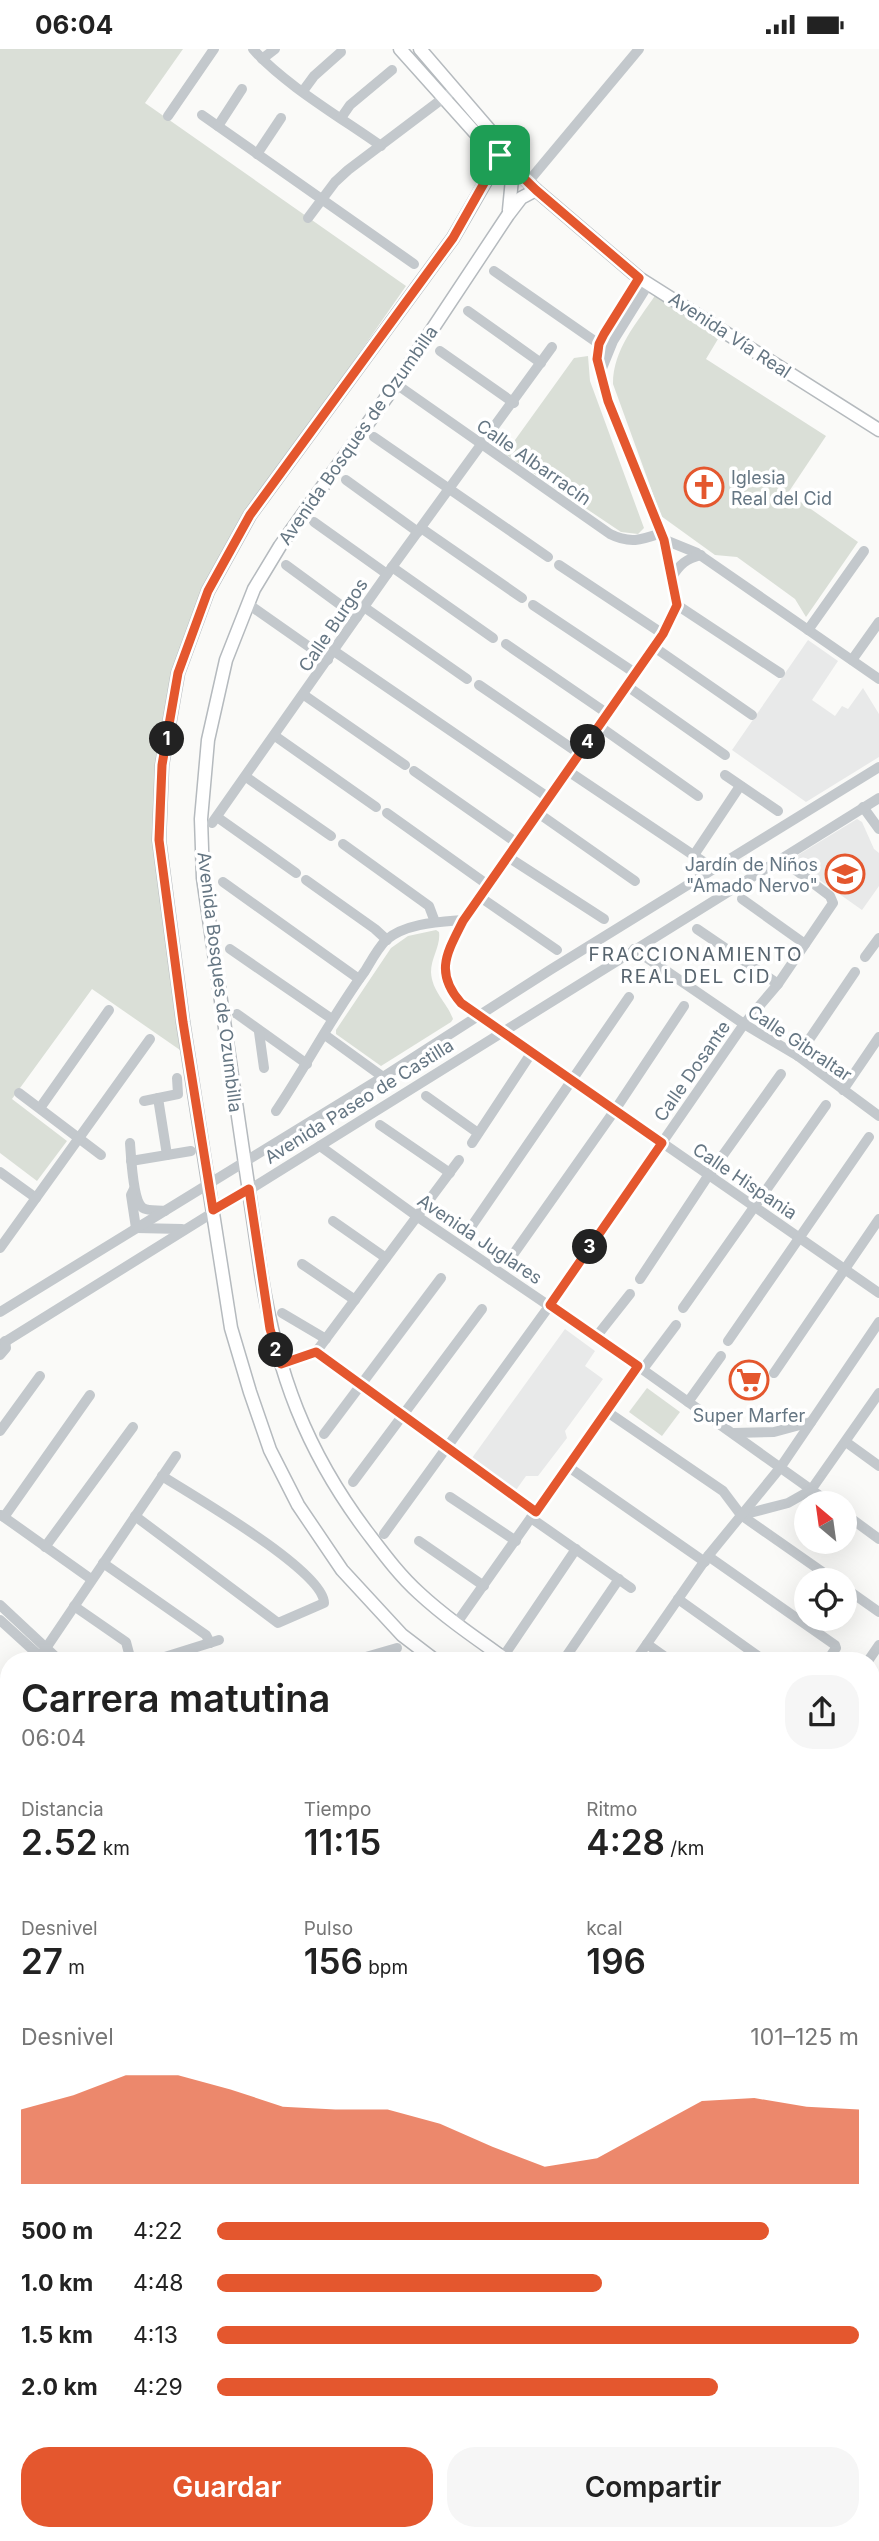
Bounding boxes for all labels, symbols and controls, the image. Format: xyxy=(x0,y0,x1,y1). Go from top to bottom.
text: 06:04 xyxy=(35,9,113,40)
pin xyxy=(470,125,530,185)
icon: arrive xyxy=(481,136,519,174)
street label: Avenida Vía Real xyxy=(665,288,795,382)
street label: Avenida Bosques de Ozumbilla xyxy=(274,322,442,548)
street label: Calle Albarracín xyxy=(473,415,595,509)
church icon: Iglesia Real del Cid xyxy=(683,466,725,508)
place label: Iglesia Real del Cid xyxy=(731,467,832,509)
street label: Calle Burgos xyxy=(294,574,372,676)
pin: 1 xyxy=(150,721,184,757)
pin: 4 xyxy=(570,725,606,759)
text: 1 xyxy=(162,727,171,750)
text: 4 xyxy=(581,730,594,753)
street label: Avenida Bosques de Ozumbilla xyxy=(194,851,246,1113)
school or university icon: Jardín de Niños "Amado Nervo" xyxy=(824,853,866,895)
place label: Jardín de Niños "Amado Nervo" xyxy=(685,854,818,896)
district label: FRACCIONAMIENTO REAL DEL CID xyxy=(589,943,803,988)
street label: Calle Gibraltar xyxy=(744,1001,856,1086)
street label: Calle Dosante xyxy=(650,1017,734,1125)
street label: Avenida Paseo de Castilla xyxy=(261,1034,457,1168)
street label: Calle Hispania xyxy=(689,1138,801,1224)
street label: Avenida Juglares xyxy=(414,1190,546,1288)
pin: 3 xyxy=(572,1229,608,1265)
text: 3 xyxy=(583,1235,596,1258)
pin: 2 xyxy=(258,1333,294,1367)
text: 2 xyxy=(270,1338,281,1361)
supermarket icon: Super Marfer xyxy=(728,1359,770,1401)
place label: Super Marfer xyxy=(693,1405,805,1426)
north arrow xyxy=(794,1491,858,1554)
map controls xyxy=(794,1491,857,1631)
button: locate xyxy=(794,1568,857,1631)
text: Carrera matutina xyxy=(21,1675,330,1721)
button: share xyxy=(785,1675,859,1749)
text: 06:04 xyxy=(21,1724,86,1752)
text: Distancia xyxy=(21,1798,104,1821)
text: Tiempo xyxy=(304,1798,371,1821)
text: Ritmo xyxy=(586,1798,637,1821)
text: 2.52 xyxy=(21,1821,97,1863)
text: 11:15 xyxy=(304,1821,381,1863)
text: 4:28 xyxy=(586,1821,665,1863)
text: km xyxy=(97,1837,130,1860)
text: /km xyxy=(665,1837,704,1860)
text: Desnivel xyxy=(21,1917,98,1940)
text: Pulso xyxy=(304,1917,353,1940)
text: kcal xyxy=(586,1917,623,1940)
text: 27 xyxy=(21,1940,63,1982)
text: 156 xyxy=(304,1940,363,1982)
text: 196 xyxy=(586,1940,646,1982)
text: m xyxy=(63,1956,85,1979)
text: bpm xyxy=(363,1956,408,1979)
text: Desnivel xyxy=(21,2023,114,2051)
text: 101–125 m xyxy=(750,2023,859,2051)
text: 500 m xyxy=(21,2217,93,2245)
text: 4:22 xyxy=(133,2217,183,2245)
text: 1.0 km xyxy=(21,2269,93,2297)
text: 4:48 xyxy=(133,2269,184,2297)
text: 1.5 km xyxy=(21,2321,93,2349)
text: 4:13 xyxy=(133,2321,178,2349)
text: 2.0 km xyxy=(21,2373,98,2401)
text: 4:29 xyxy=(133,2373,183,2401)
button: Guardar xyxy=(21,2447,433,2527)
button: Compartir xyxy=(447,2447,859,2527)

